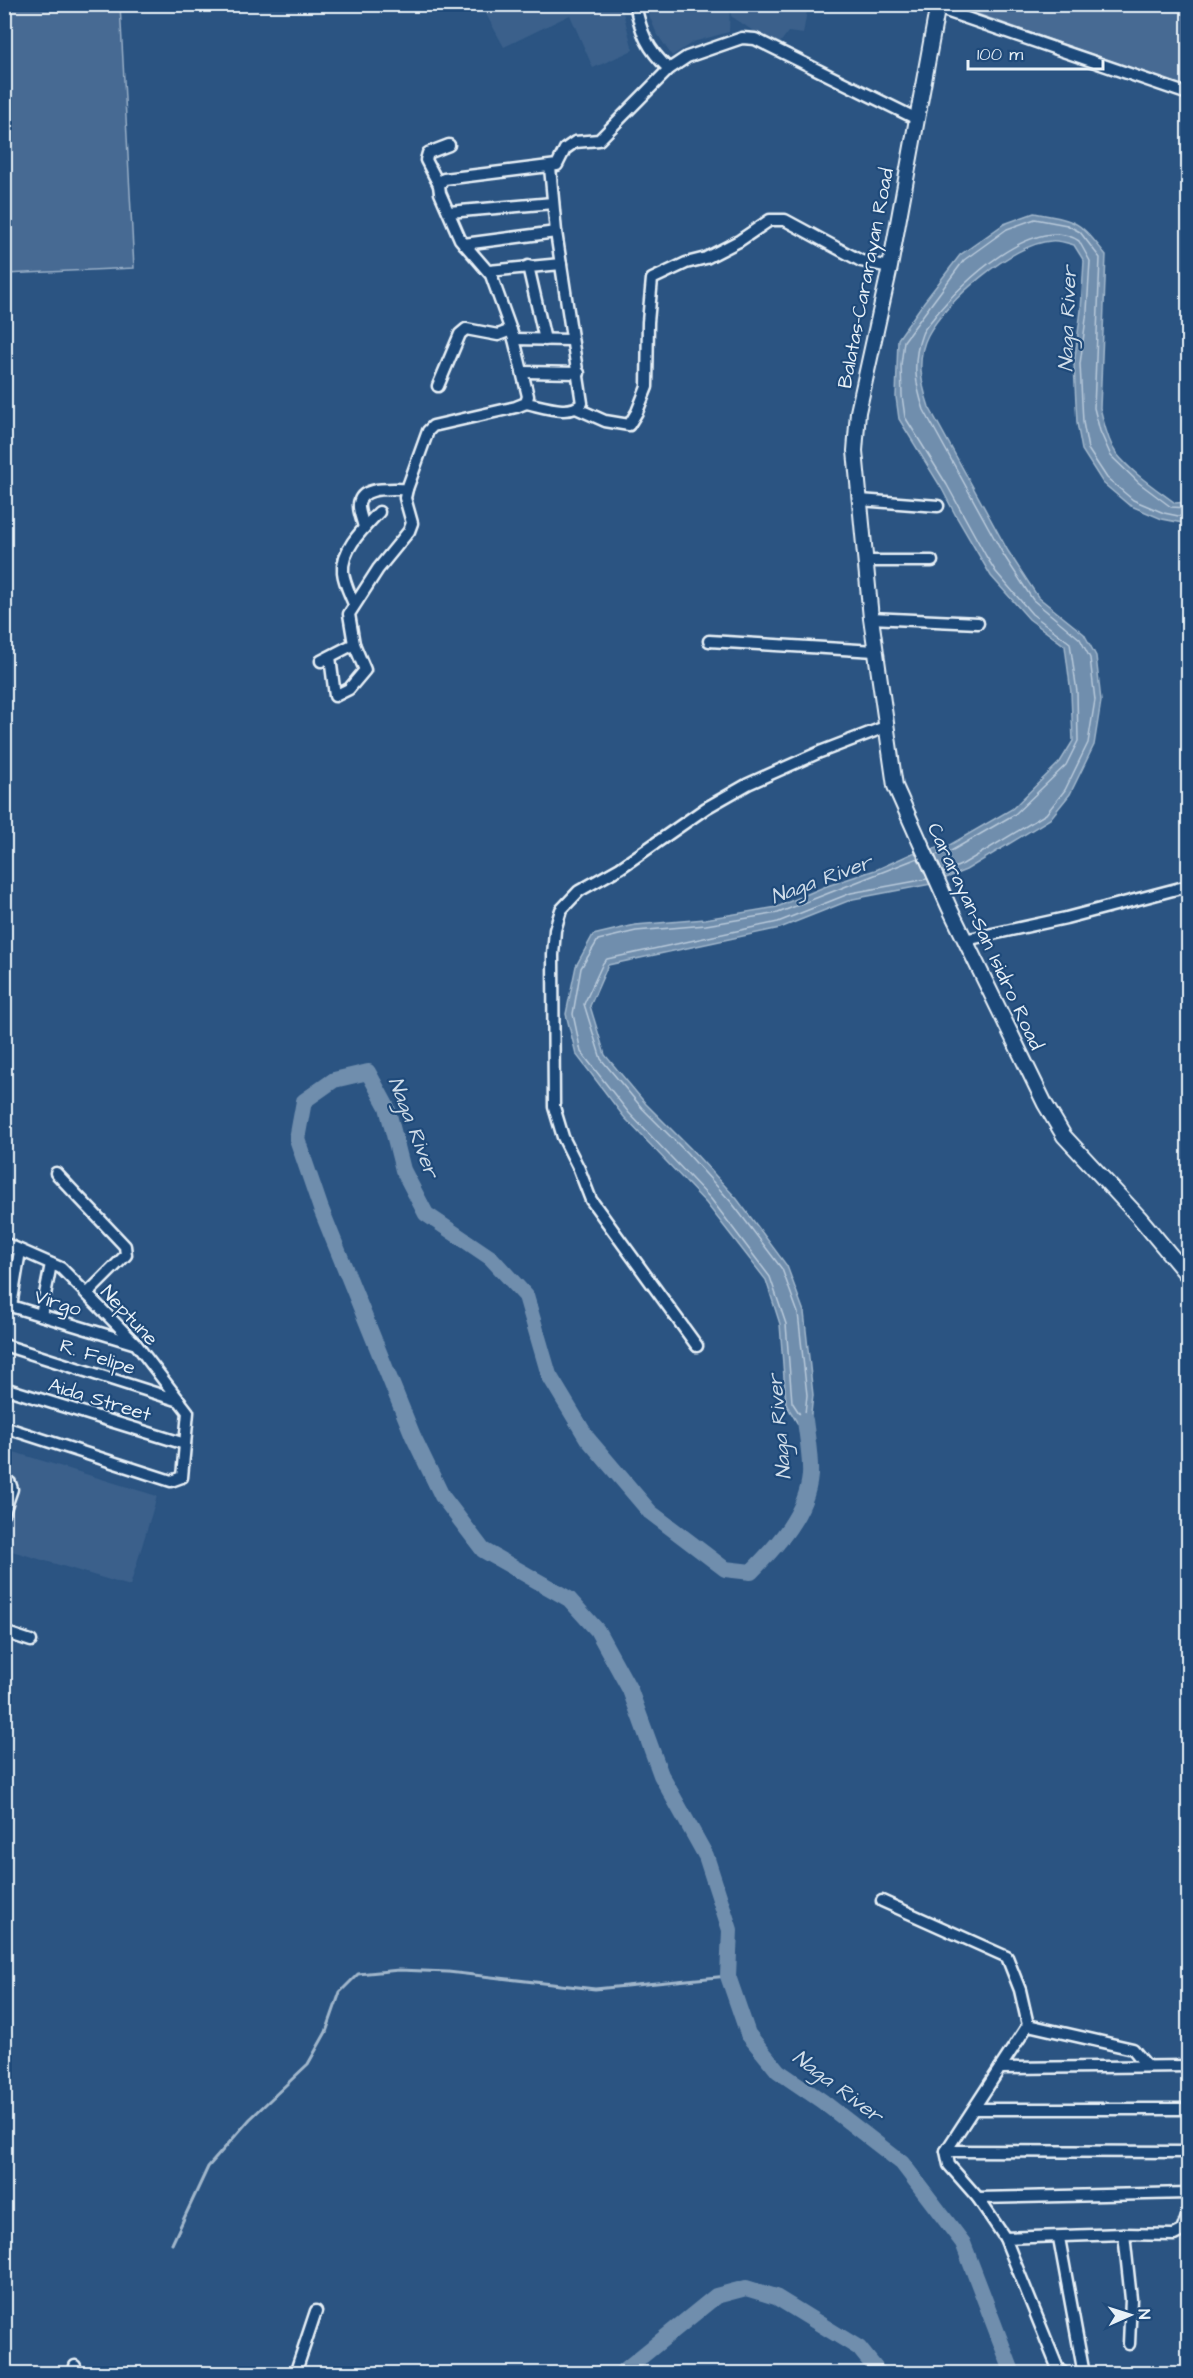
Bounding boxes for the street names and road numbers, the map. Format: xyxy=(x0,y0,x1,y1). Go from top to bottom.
street label: Balatas-Cararayan Road xyxy=(831,166,902,391)
street label: Cararayan-San Isidro Road xyxy=(919,818,1050,1055)
street label: Neptune xyxy=(94,1279,165,1352)
street label: Virgo xyxy=(30,1283,85,1324)
street label: R. Felipe xyxy=(56,1332,139,1382)
street label: Aida Street xyxy=(45,1371,154,1429)

